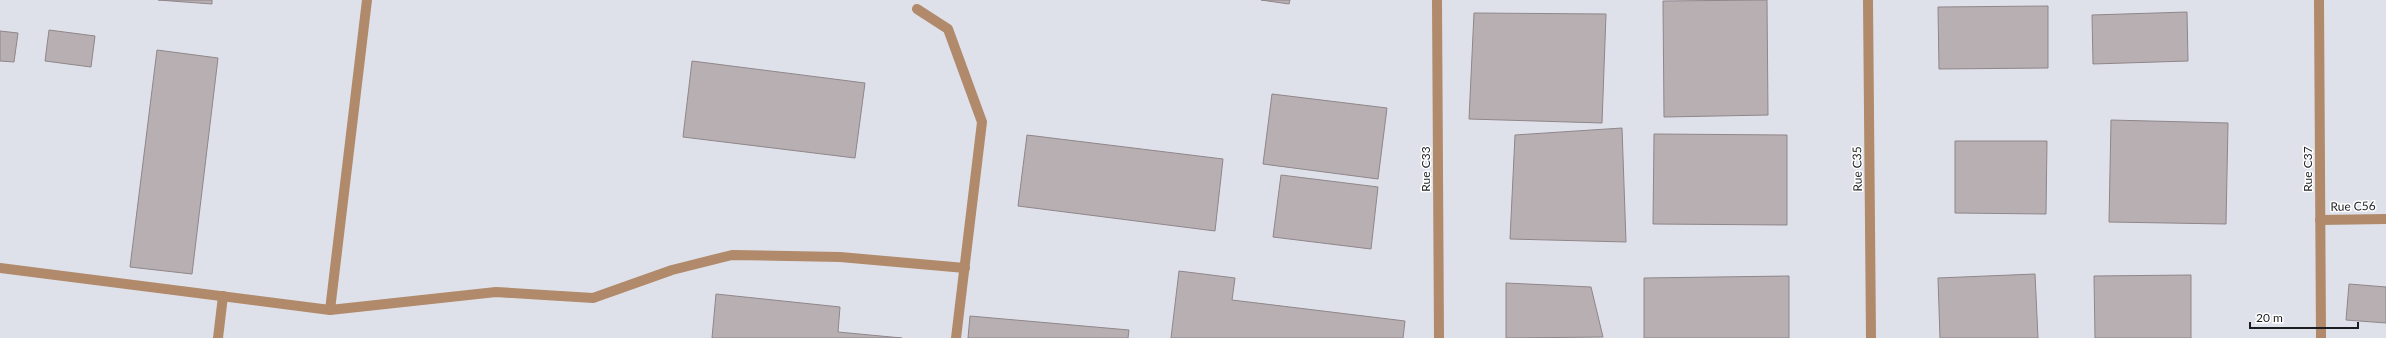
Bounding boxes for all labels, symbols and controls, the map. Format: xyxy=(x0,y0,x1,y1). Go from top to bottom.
street label: Rue C33 xyxy=(1418,146,1433,192)
street label: Rue C35 xyxy=(1849,146,1865,192)
street label: Rue C37 xyxy=(2300,146,2315,192)
street label: Rue C56 xyxy=(2330,198,2376,214)
scale bar xyxy=(2250,304,2358,330)
text: 20 m xyxy=(2256,310,2283,325)

